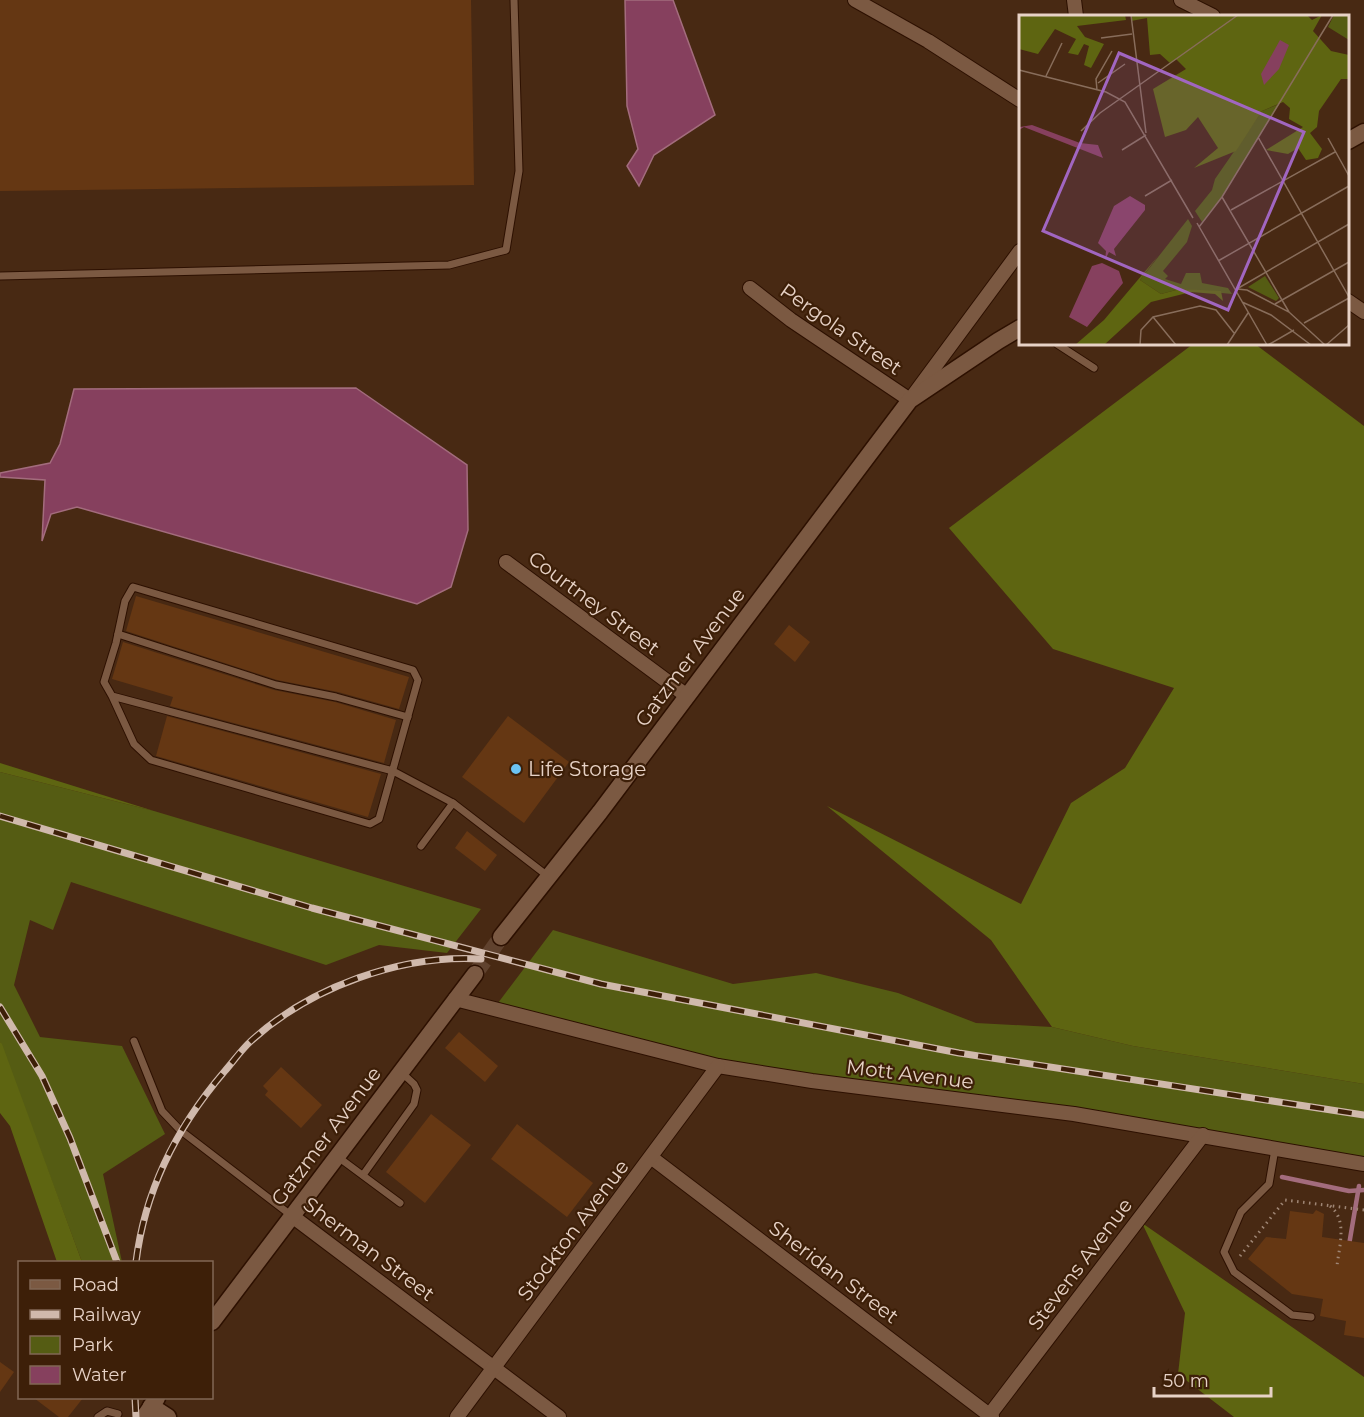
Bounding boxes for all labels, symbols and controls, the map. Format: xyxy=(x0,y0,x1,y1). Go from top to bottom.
inset map xyxy=(1019,15,1349,345)
street label: Pergola Street xyxy=(776,278,906,380)
street label: Courtney Street xyxy=(524,546,664,660)
street label: Gatzmer Avenue xyxy=(630,583,750,731)
place label: Life Storage xyxy=(528,757,646,781)
marker: Life Storage xyxy=(509,762,523,776)
street label: Mott Avenue xyxy=(845,1054,975,1094)
street label: Gatzmer Avenue xyxy=(266,1062,386,1210)
street label: Stockton Avenue xyxy=(512,1155,634,1305)
street label: Sherman Street xyxy=(299,1192,439,1306)
street label: Stevens Avenue xyxy=(1023,1193,1137,1335)
street label: Sheridan Street xyxy=(765,1216,903,1328)
legend xyxy=(18,1261,213,1399)
text: Road xyxy=(72,1274,119,1296)
text: Railway xyxy=(72,1304,141,1326)
text: Park xyxy=(72,1334,113,1356)
scale bar xyxy=(1154,1360,1271,1398)
text: Water xyxy=(72,1364,127,1386)
text: 50 m xyxy=(1163,1370,1209,1392)

